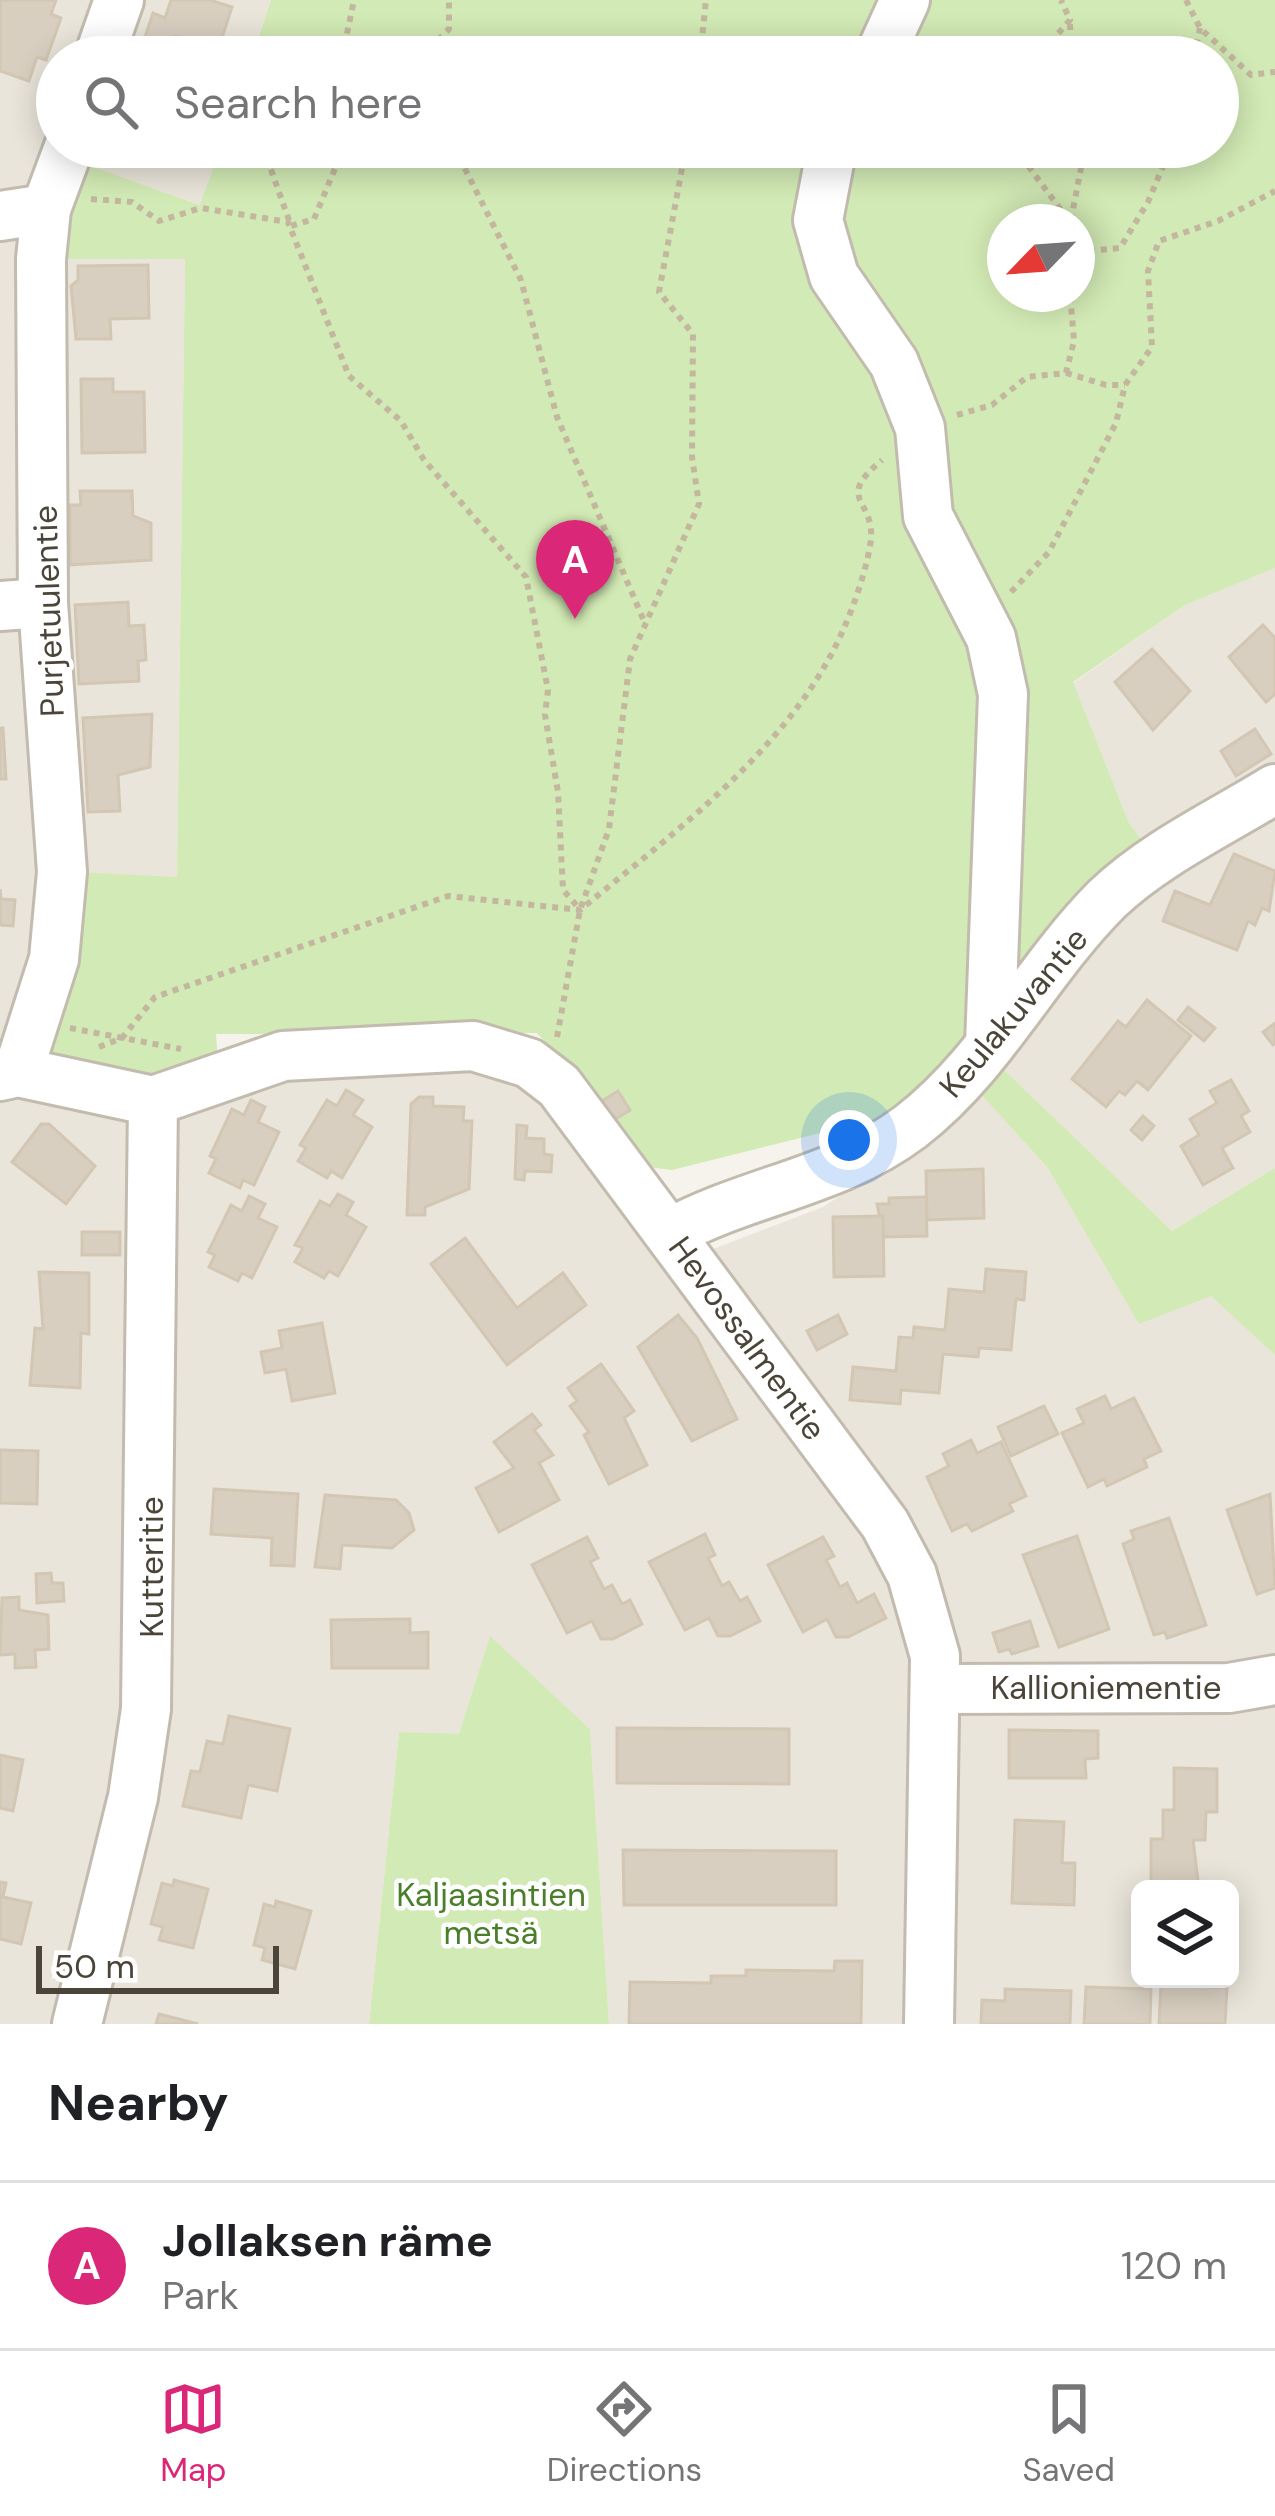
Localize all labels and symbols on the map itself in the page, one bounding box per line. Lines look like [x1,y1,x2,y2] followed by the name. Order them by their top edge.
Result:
[987,204,1095,312] north arrow
[23,504,74,718] street label: Purjetuulentie
[536,520,614,619] pin: A
[930,918,1097,1106] street label: Keulakuvantie
[819,1110,879,1170] your location
[659,1228,836,1449] street label: Hevossalmentie
[130,1496,173,1638] street label: Kutteritie
[991,1666,1222,1709] street label: Kallioniementie
[396,1873,586,1954] park label: Kaljaasintien metsä
[36,1940,279,1993] scale bar

